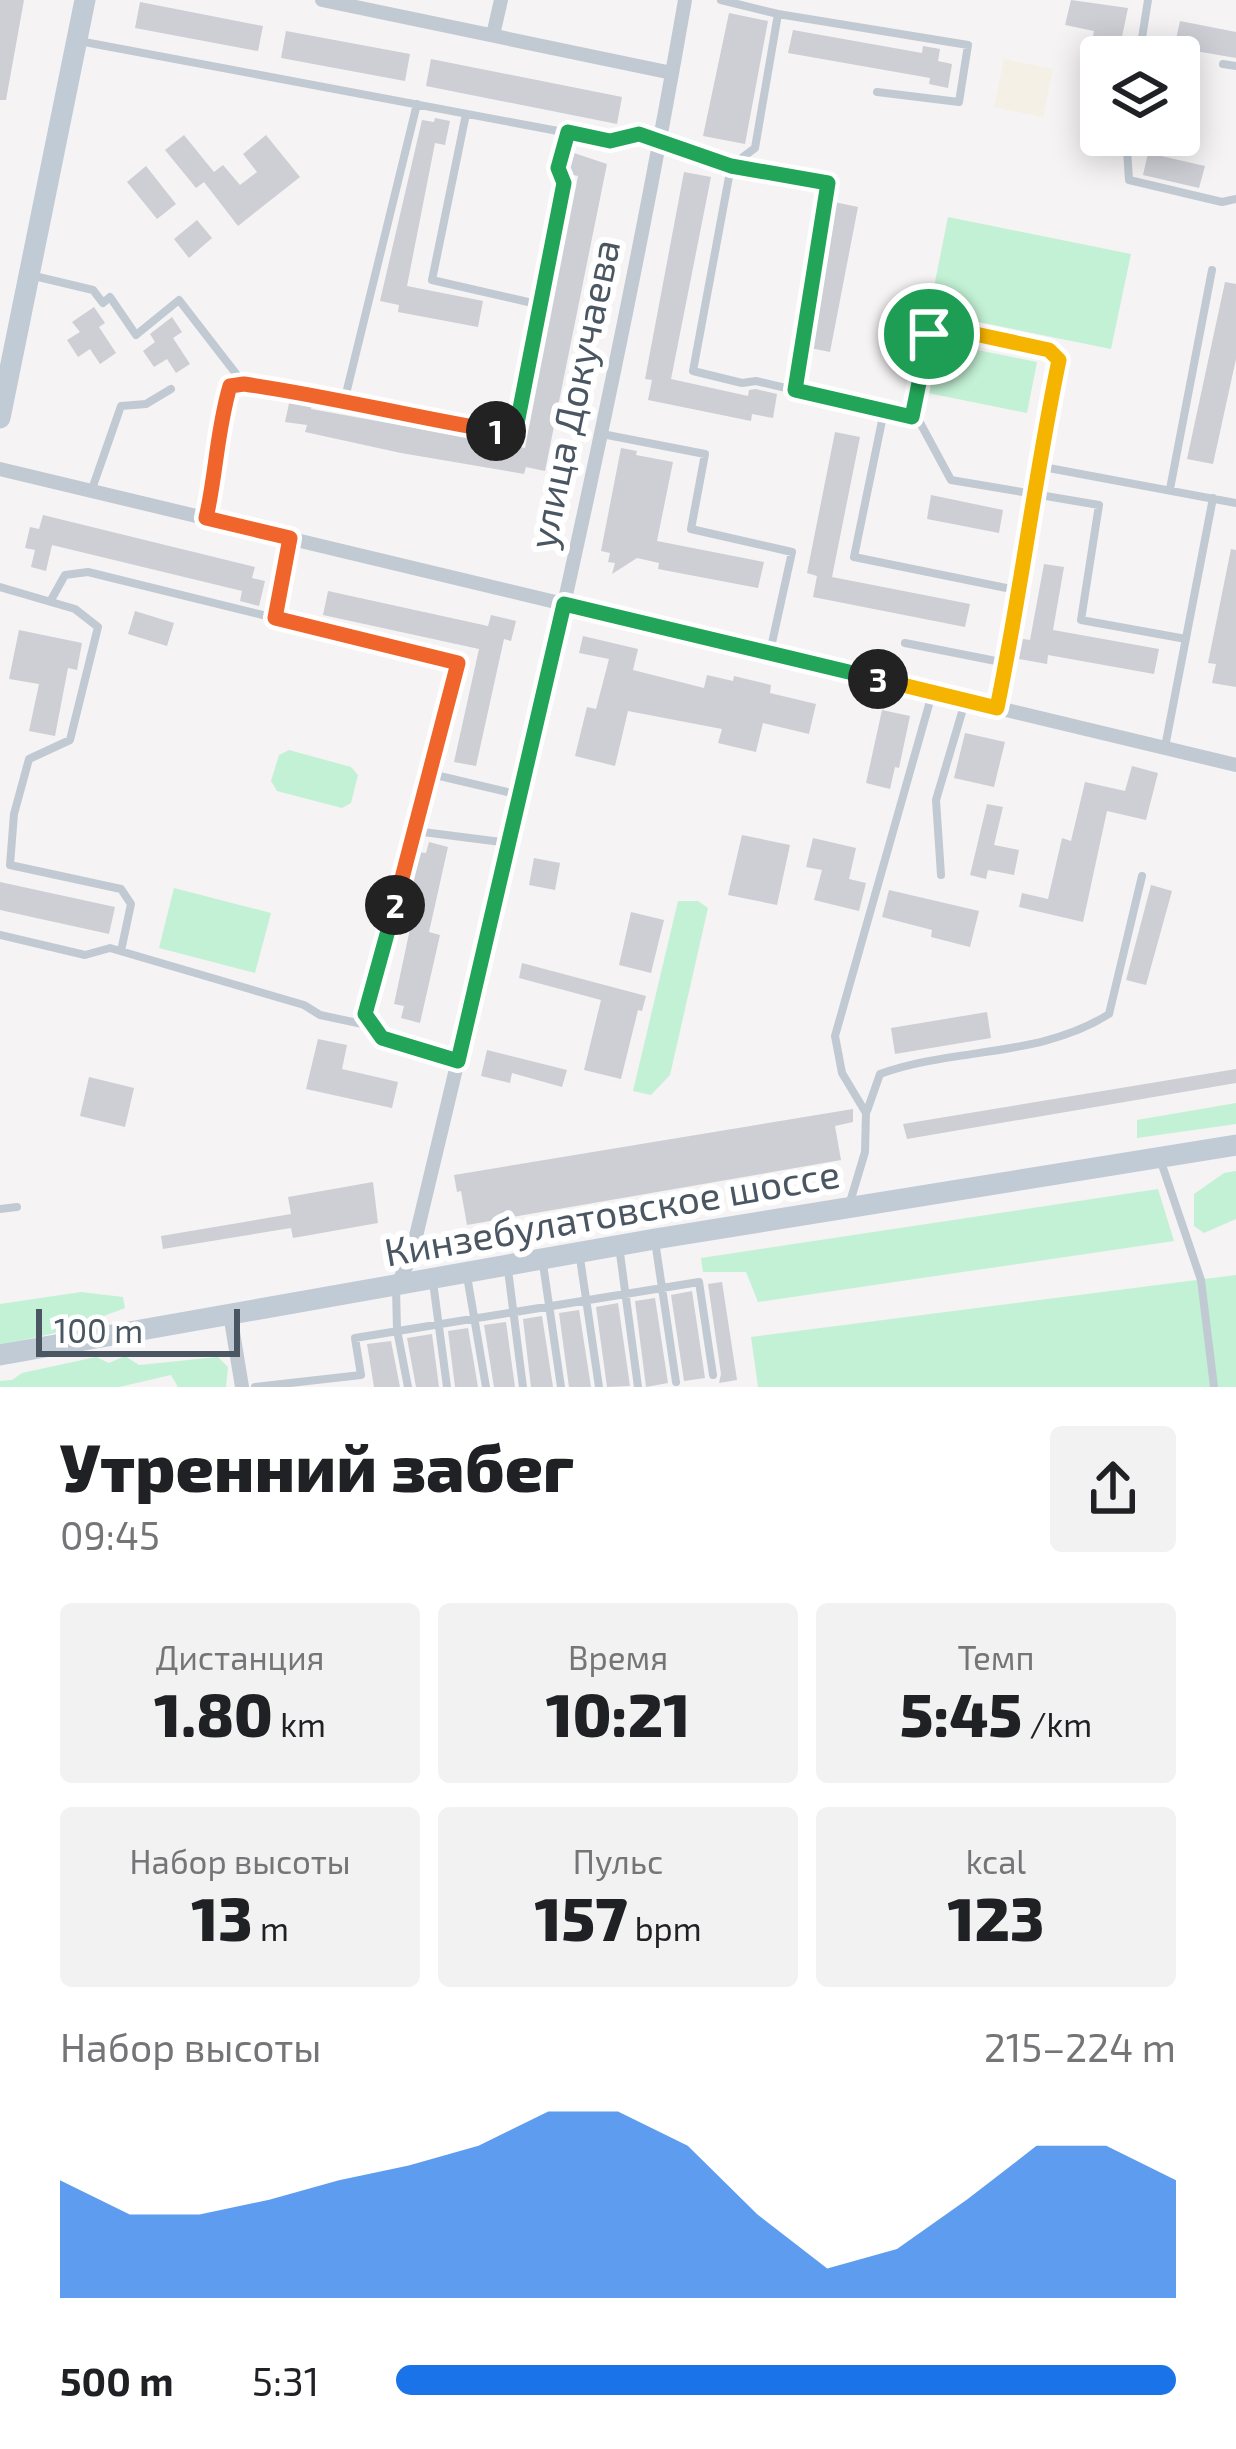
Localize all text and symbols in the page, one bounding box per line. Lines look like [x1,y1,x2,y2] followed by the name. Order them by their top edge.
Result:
[1080,36,1200,156] map controls
[1080,36,1200,156] button: layers
[517,235,629,553] street label: улица Докучаева
[878,283,980,385] pin
[896,301,962,367] icon: arrive
[466,401,526,461] pin: 1
[489,411,503,451] text: 1
[848,649,908,709] pin: 3
[869,659,887,699] text: 3
[365,875,425,935] pin: 2
[385,885,405,925] text: 2
[380,1148,843,1276] street label: Кинзебулатовское шоссе
[36,1303,240,1356] scale bar
[54,1310,143,1350] text: 100 m
[60,1426,574,1505] text: Утренний забег
[1050,1426,1176,1552] button: share
[60,1511,160,1558] text: 09:45
[156,1637,324,1677] text: Дистанция
[568,1637,668,1677] text: Время
[958,1637,1035,1677] text: Темп
[154,1677,273,1749] text: 1.80
[546,1677,690,1749] text: 10:21
[900,1677,1022,1749] text: 5:45
[273,1704,326,1744] text: km
[1022,1704,1092,1744] text: /km
[129,1841,351,1881] text: Набор высоты
[573,1841,663,1881] text: Пульс
[966,1841,1026,1881] text: kcal
[191,1881,253,1953] text: 13
[534,1881,627,1953] text: 157
[948,1881,1044,1953] text: 123
[253,1908,289,1948] text: m
[627,1908,702,1948] text: bpm
[60,2023,321,2070] text: Набор высоты
[984,2023,1176,2070] text: 215–224 m
[60,2357,174,2404] text: 500 m
[252,2357,319,2404] text: 5:31

